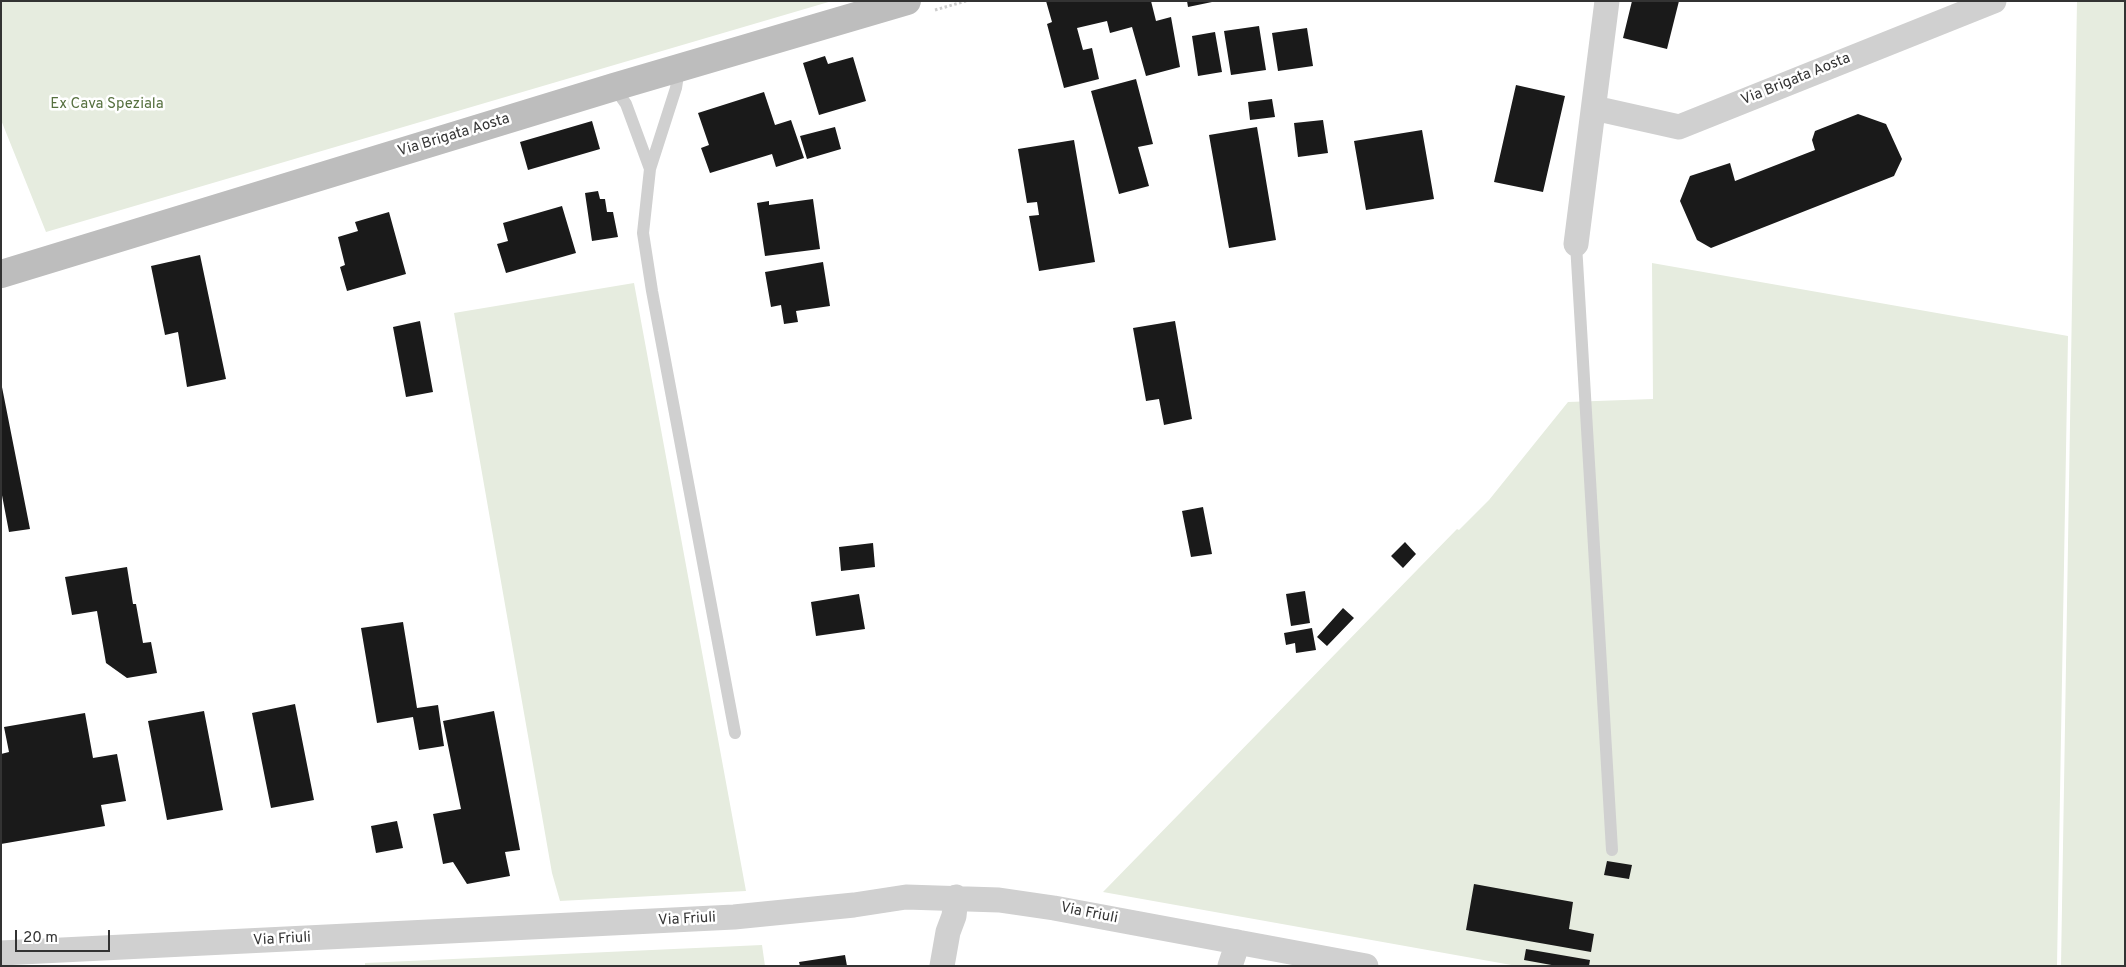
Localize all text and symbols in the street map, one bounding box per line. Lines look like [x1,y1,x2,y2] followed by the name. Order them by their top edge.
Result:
[1739,50,1853,110] street label: Via Brigata Aosta
[50,96,164,114] park label: Ex Cava Speziala
[396,110,512,162] street label: Via Brigata Aosta
[1059,900,1119,928] street label: Via Friuli
[658,909,716,931] street label: Via Friuli
[18,920,112,952] scale bar
[23,929,58,948] text: 20 m
[253,929,311,951] street label: Via Friuli

